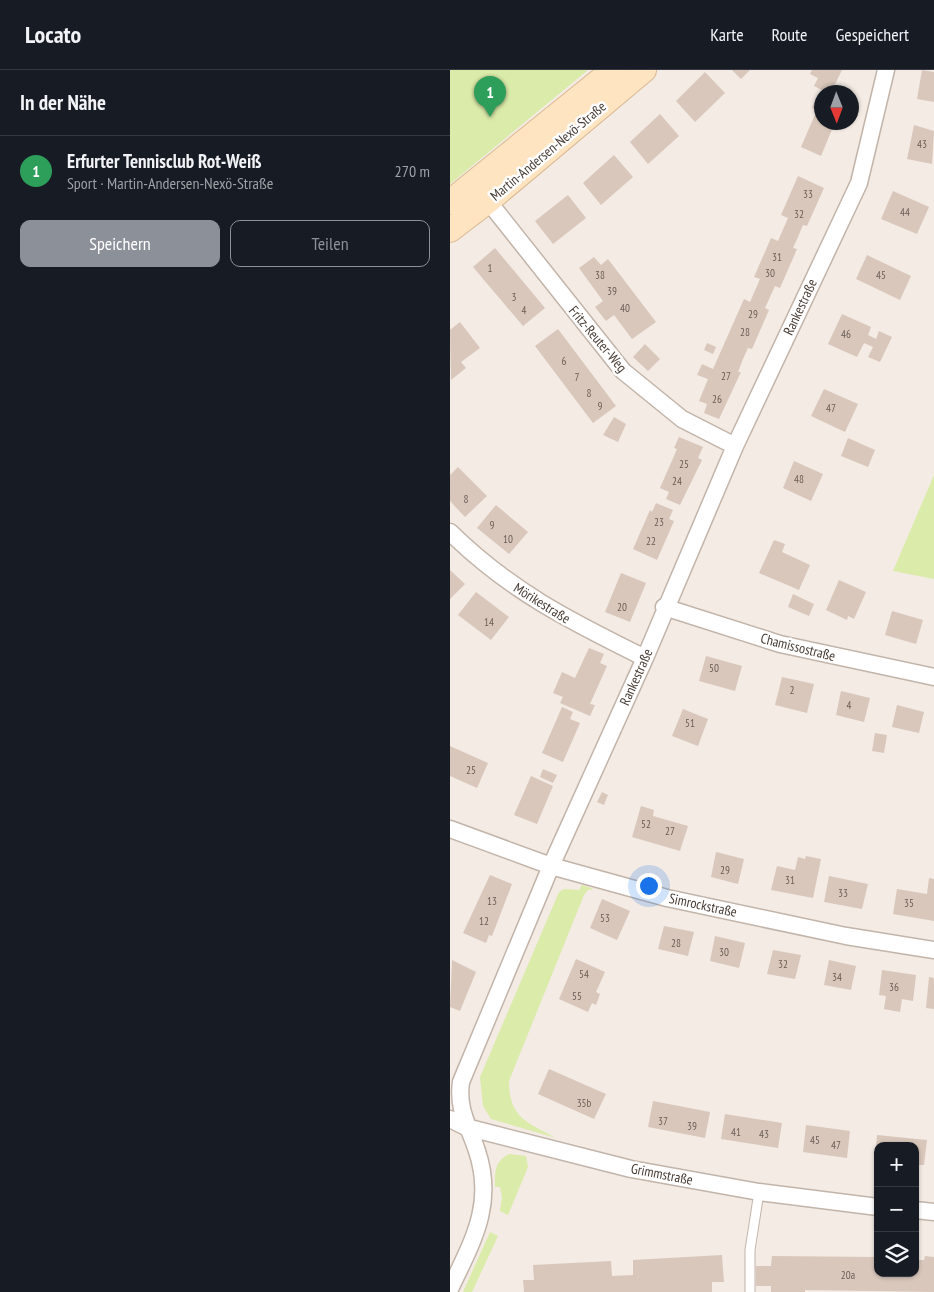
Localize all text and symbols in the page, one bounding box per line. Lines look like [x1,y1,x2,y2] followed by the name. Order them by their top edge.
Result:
[25,19,81,50] text: Locato
[710,23,744,46] text: Karte
[772,23,807,46] text: Route
[835,23,909,46] text: Gespeichert
[474,76,506,117] pin: 1
[814,85,859,130] north arrow
[20,89,106,116] text: In der Nähe
[486,97,610,205] street label: Martin-Andersen-Nexö-Straße
[917,137,927,151] house number: 43
[67,149,261,173] text: Erfurter Tennisclub Rot-Weiß
[32,161,40,181] text: 1
[395,161,430,181] text: 270 m
[67,173,273,193] text: Sport · Martin-Andersen-Nexö-Straße
[803,187,813,201] house number: 33
[900,205,910,219] house number: 44
[794,207,804,221] house number: 32
[20,220,220,267] button: Speichern
[230,220,430,267] button: Teilen
[772,250,782,264] house number: 31
[488,261,493,275] house number: 1
[765,266,775,280] house number: 30
[595,268,605,282] house number: 38
[876,268,886,282] house number: 45
[779,276,821,338] street label: Rankestraße
[607,284,617,298] house number: 39
[512,290,517,304] house number: 3
[620,301,630,315] house number: 40
[565,302,631,376] street label: Fritz-Reuter-Weg
[522,303,527,317] house number: 4
[748,307,758,321] house number: 29
[740,325,750,339] house number: 28
[841,327,851,341] house number: 46
[562,354,567,368] house number: 6
[721,369,731,383] house number: 27
[575,370,580,384] house number: 7
[587,386,592,400] house number: 8
[712,392,722,406] house number: 26
[598,399,603,413] house number: 9
[826,401,836,415] house number: 47
[679,457,689,471] house number: 25
[794,472,804,486] house number: 48
[672,474,682,488] house number: 24
[464,492,469,506] house number: 8
[654,515,664,529] house number: 23
[490,518,495,532] house number: 9
[503,532,513,546] house number: 10
[646,534,656,548] house number: 22
[510,579,574,628] street label: Mörikestraße
[617,600,627,614] house number: 20
[484,615,494,629] house number: 14
[759,629,837,665] street label: Chamissostraße
[616,646,657,708] street label: Rankestraße
[709,661,719,675] house number: 50
[790,683,795,697] house number: 2
[847,698,852,712] house number: 4
[685,716,695,730] house number: 51
[466,763,476,777] house number: 25
[641,817,651,831] house number: 52
[665,824,675,838] house number: 27
[720,863,730,877] house number: 29
[636,873,662,899] your location
[785,873,795,887] house number: 31
[838,886,848,900] house number: 33
[667,889,739,921] street label: Simrockstraße
[487,894,497,908] house number: 13
[904,896,914,910] house number: 35
[600,911,610,925] house number: 53
[479,914,489,928] house number: 12
[671,936,681,950] house number: 28
[719,945,729,959] house number: 30
[778,957,788,971] house number: 32
[579,967,589,981] house number: 54
[832,970,842,984] house number: 34
[889,980,899,994] house number: 36
[572,989,582,1003] house number: 55
[577,1096,592,1110] house number: 35b
[658,1114,668,1128] house number: 37
[687,1119,697,1133] house number: 39
[731,1125,741,1139] house number: 41
[759,1127,769,1141] house number: 43
[810,1133,820,1147] house number: 45
[831,1138,841,1152] house number: 47
[874,1142,919,1277] map controls
[874,1142,919,1187] button: +
[630,1159,695,1189] street label: Grimmstraße
[874,1187,919,1232] button: −
[874,1232,919,1277] button: layers
[841,1268,855,1282] house number: 20a

